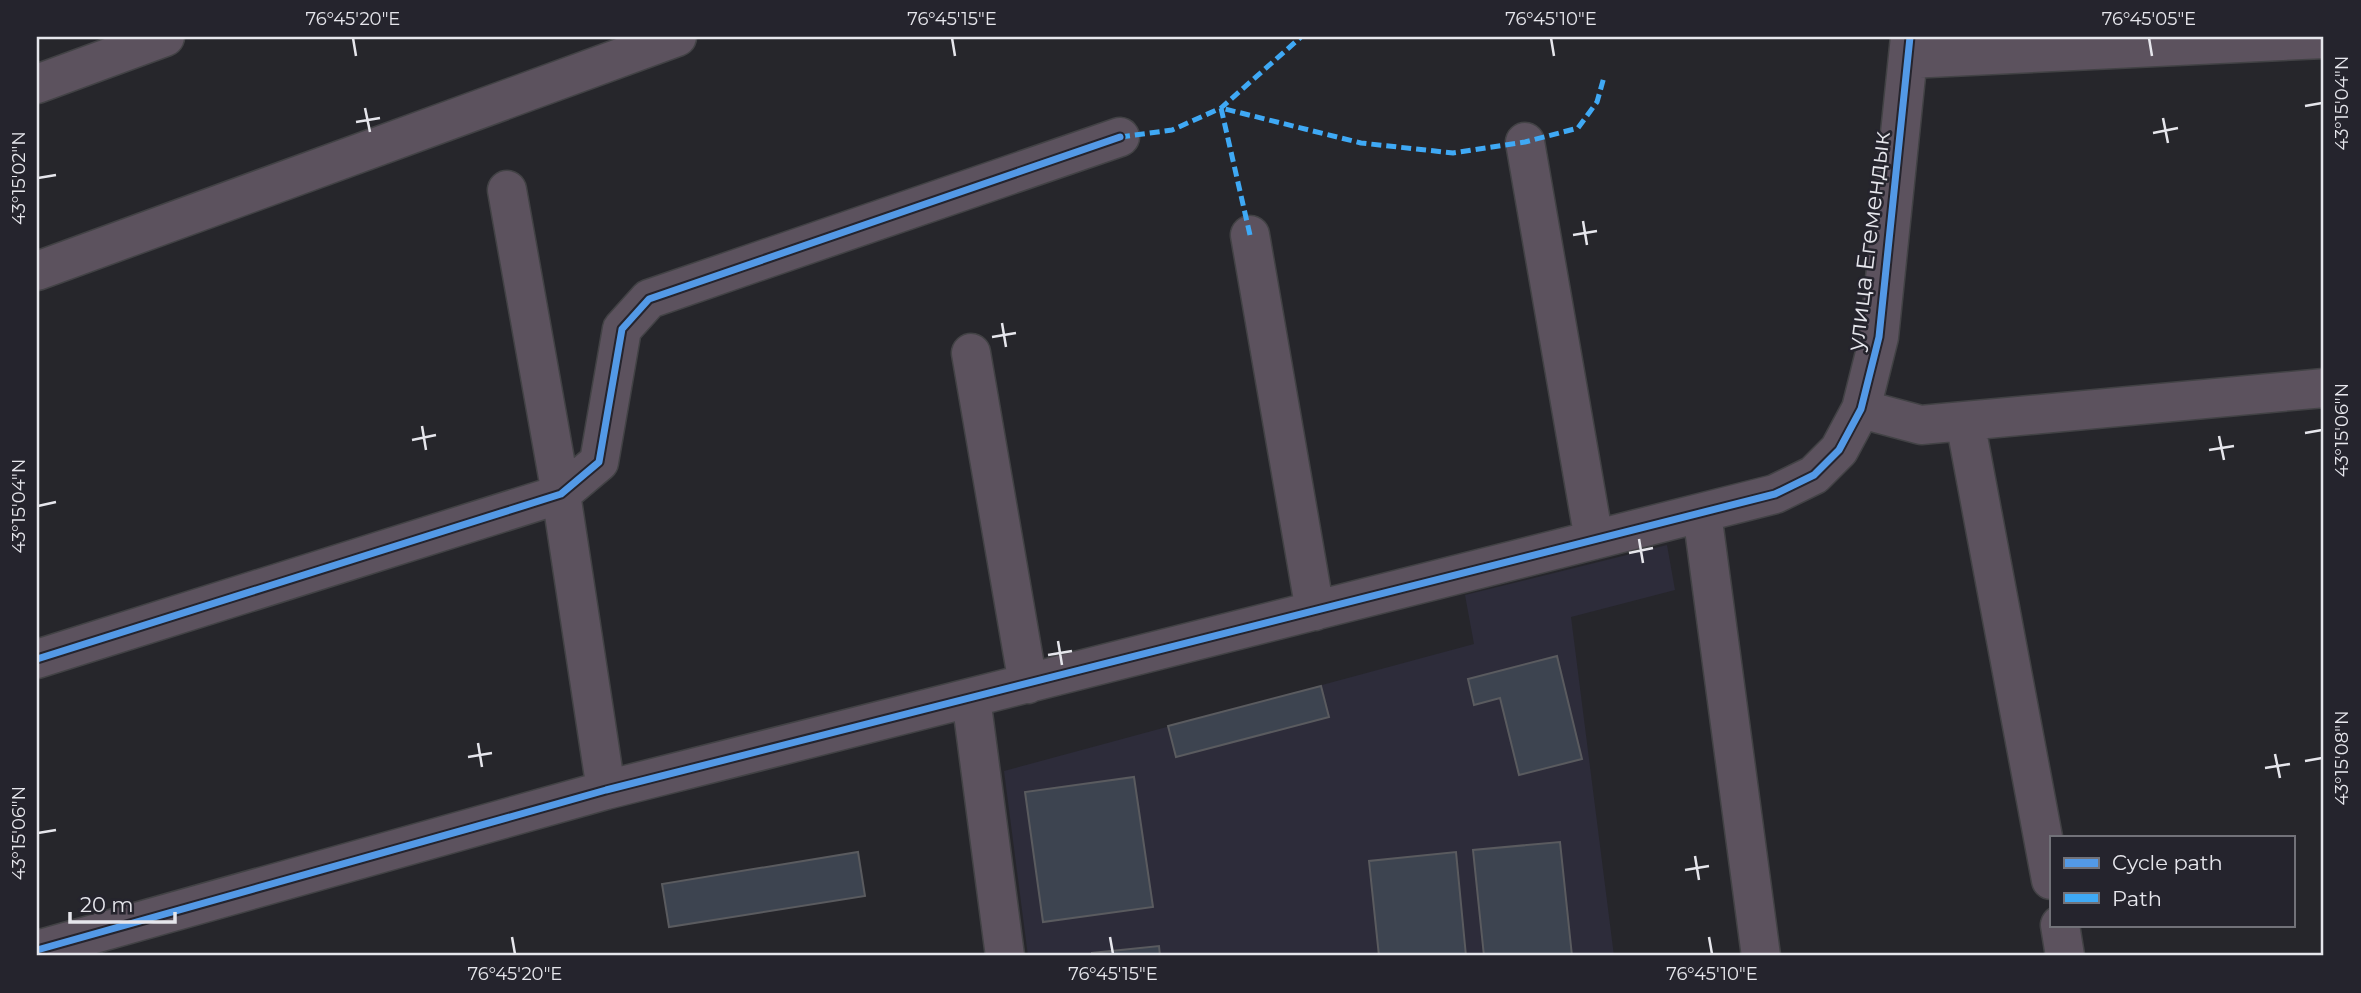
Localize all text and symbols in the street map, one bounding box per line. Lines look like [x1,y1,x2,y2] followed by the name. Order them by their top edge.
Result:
[306,8,400,30] text: 76°45'20"E
[907,8,997,30] text: 76°45'15"E
[1505,8,1597,30] text: 76°45'10"E
[2102,8,2196,30] text: 76°45'05"E
[2331,56,2353,150] text: 43°15'04"N
[1840,129,1896,353] street label: улица Егемендык
[8,131,30,225] text: 43°15'02"N
[2331,383,2353,477] text: 43°15'06"N
[8,459,30,553] text: 43°15'04"N
[2331,710,2353,806] text: 43°15'08"N
[8,786,30,880] text: 43°15'06"N
[2050,836,2294,926] legend
[2112,850,2223,875] text: Cycle path
[70,881,175,925] scale bar
[2112,886,2162,911] text: Path
[80,892,134,917] text: 20 m
[468,963,562,985] text: 76°45'20"E
[1068,963,1158,985] text: 76°45'15"E
[1666,963,1758,985] text: 76°45'10"E

